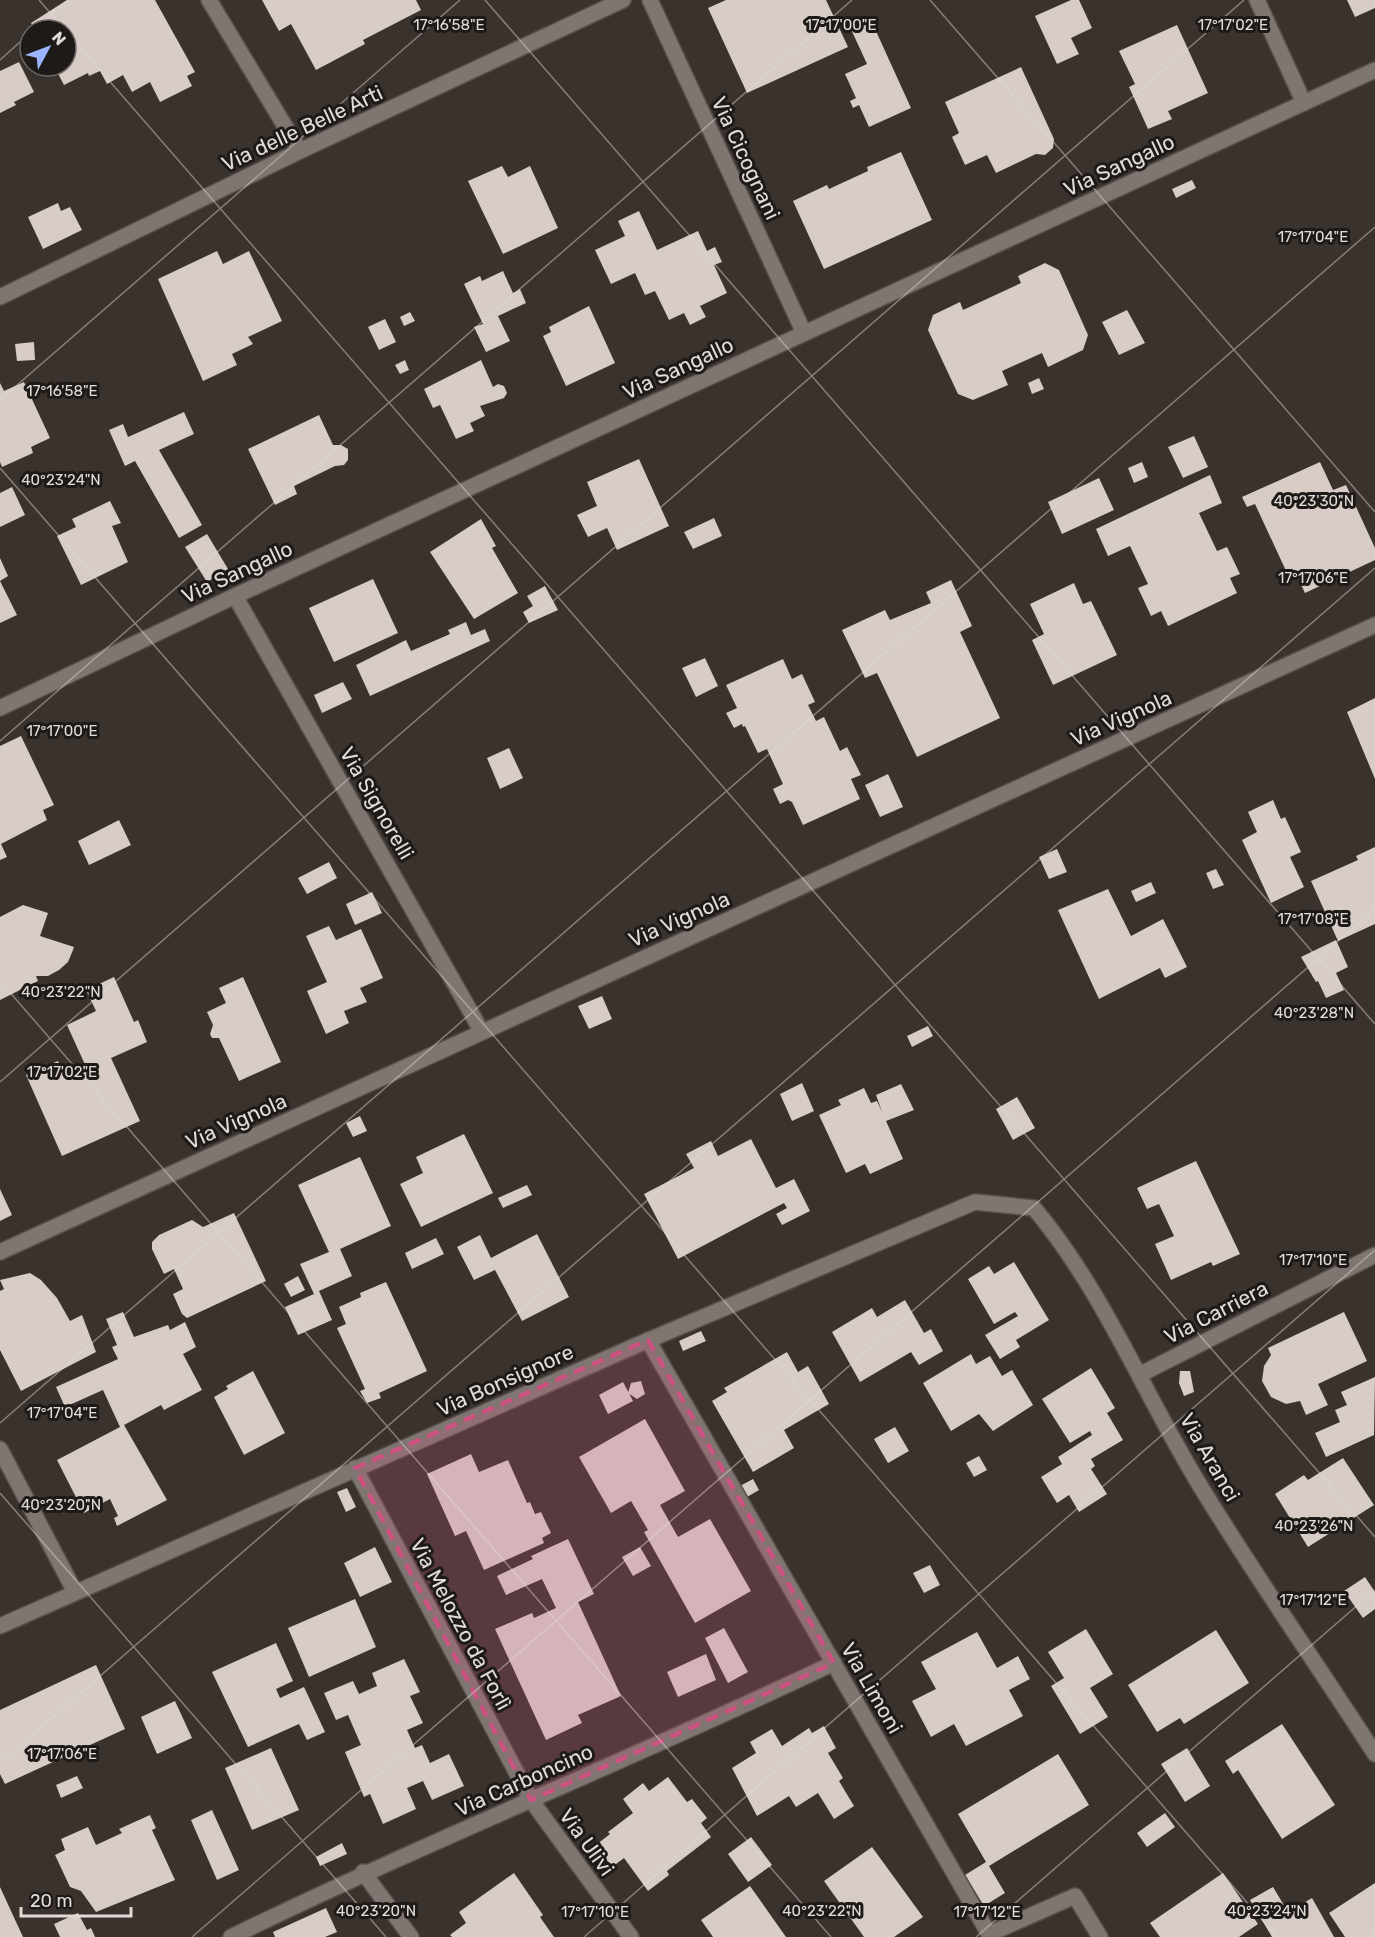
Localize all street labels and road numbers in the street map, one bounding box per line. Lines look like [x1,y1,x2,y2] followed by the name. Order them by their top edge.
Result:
[218,80,386,176] street label: Via delle Belle Arti
[707,92,785,224] street label: Via Cicognani
[1060,128,1178,202] street label: Via Sangallo
[619,331,737,405] street label: Via Sangallo
[178,535,296,609] street label: Via Sangallo
[1067,685,1175,751] street label: Via Vignola
[335,742,419,864] street label: Via Signorelli
[625,886,733,952] street label: Via Vignola
[182,1088,290,1154] street label: Via Vignola
[1160,1275,1272,1349] street label: Via Carriera
[433,1339,577,1421] street label: Via Bonsignore
[1175,1408,1245,1506] street label: Via Aranci
[405,1534,517,1714] street label: Via Melozzo da Forlì
[836,1638,908,1738] street label: Via Limoni
[451,1739,597,1821] street label: Via Carboncino
[554,1803,620,1881] street label: Via Ulivi

